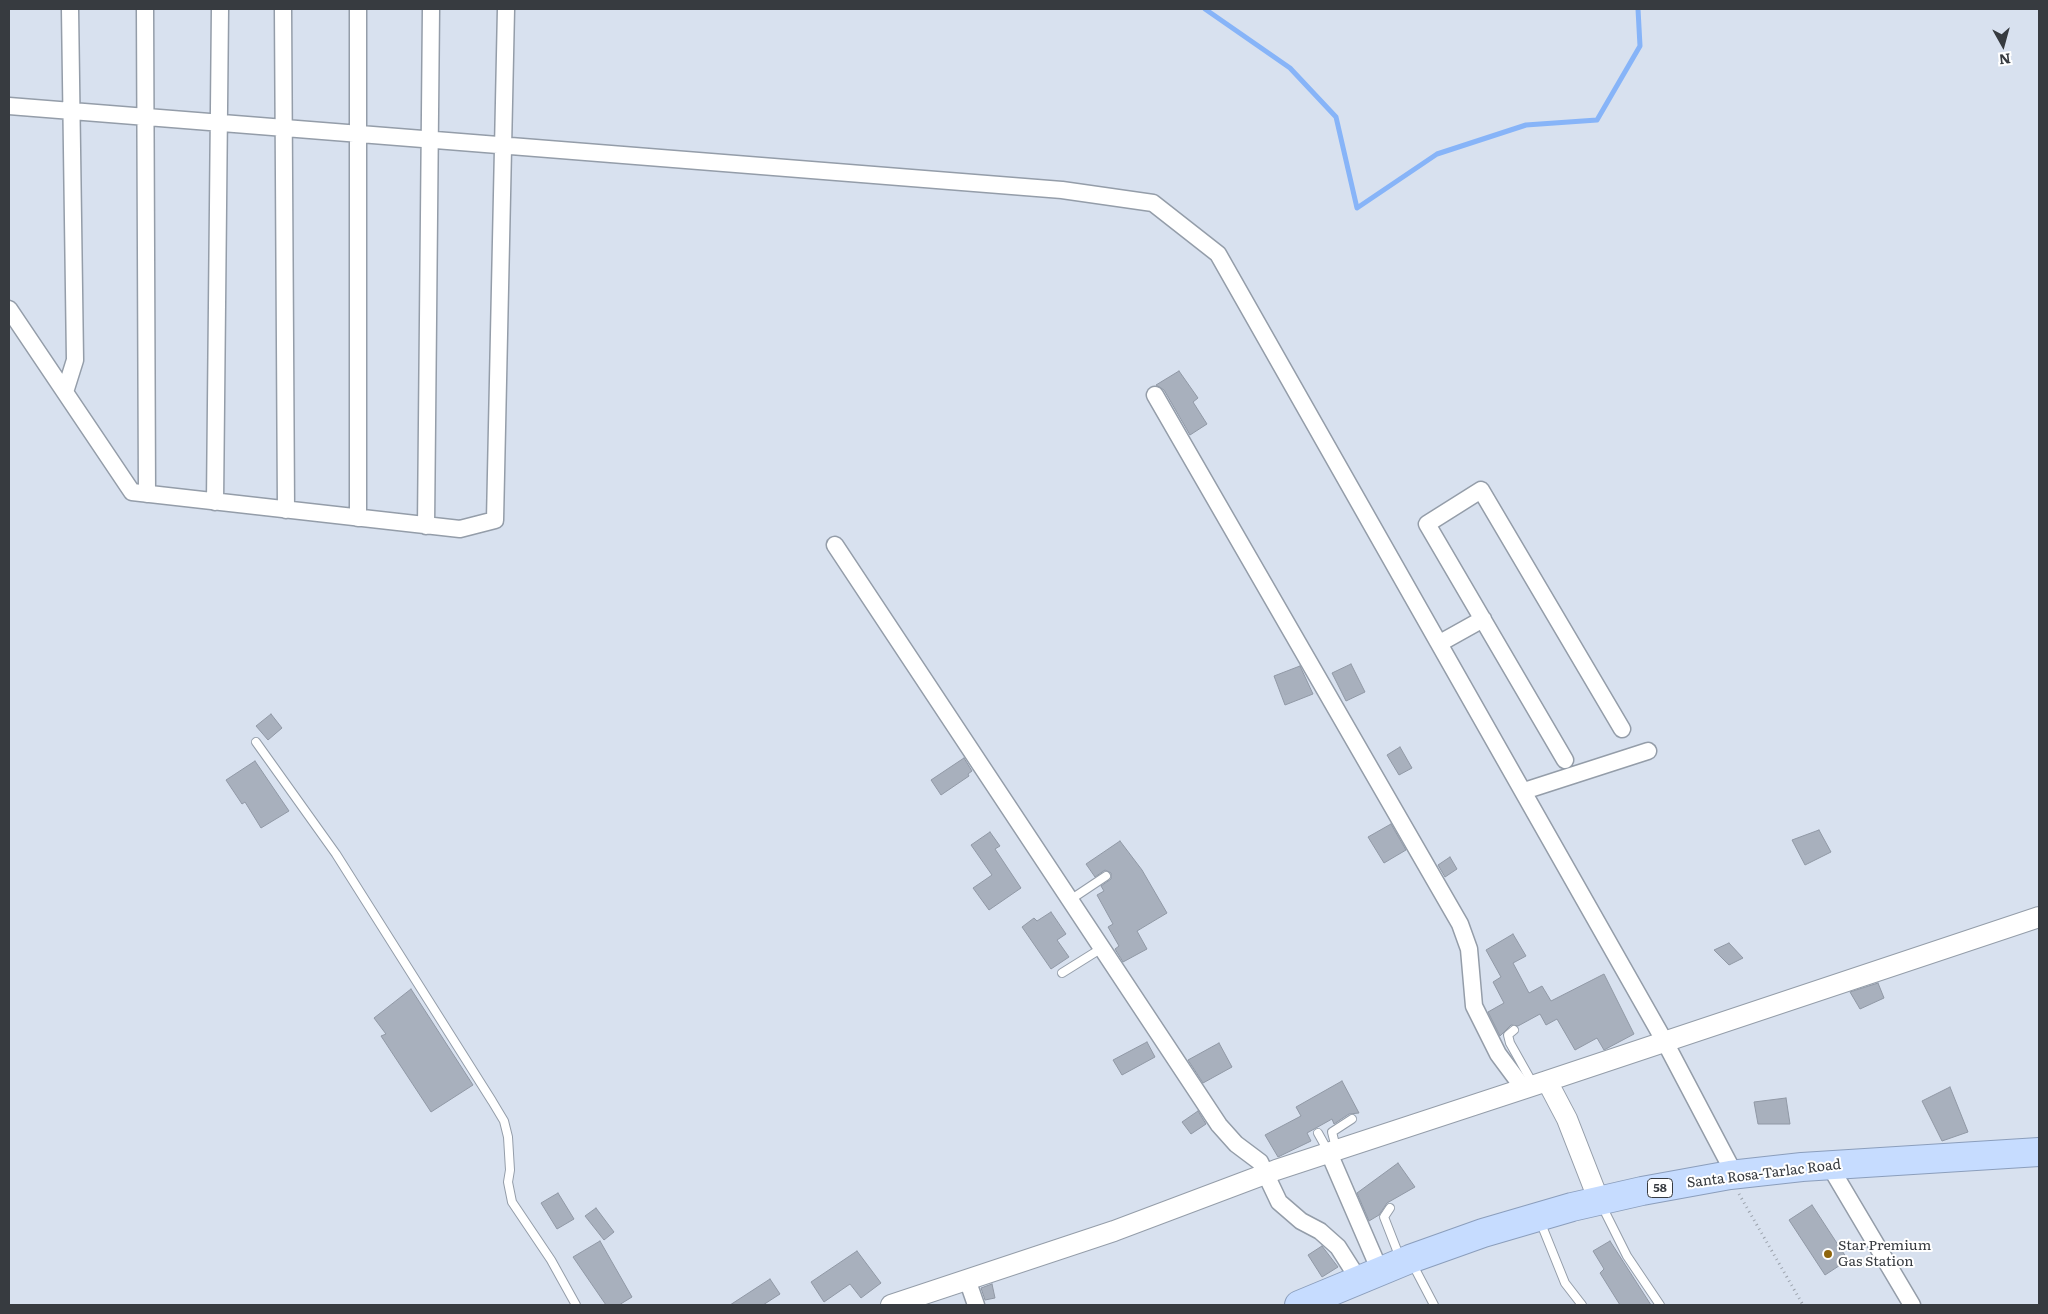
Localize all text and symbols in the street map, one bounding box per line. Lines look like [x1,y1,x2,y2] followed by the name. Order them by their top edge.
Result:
[1978,20,2028,70] north arrow
[1998,49,2012,71] text: N
[1686,1156,1842,1192] street label: Santa Rosa-Tarlac Road
[1648,1178,1672,1198] road number: 58
[1838,1238,1931,1270] place label: Star Premium Gas Station
[1822,1248,1834,1260] marker: Star Premium Gas Station

